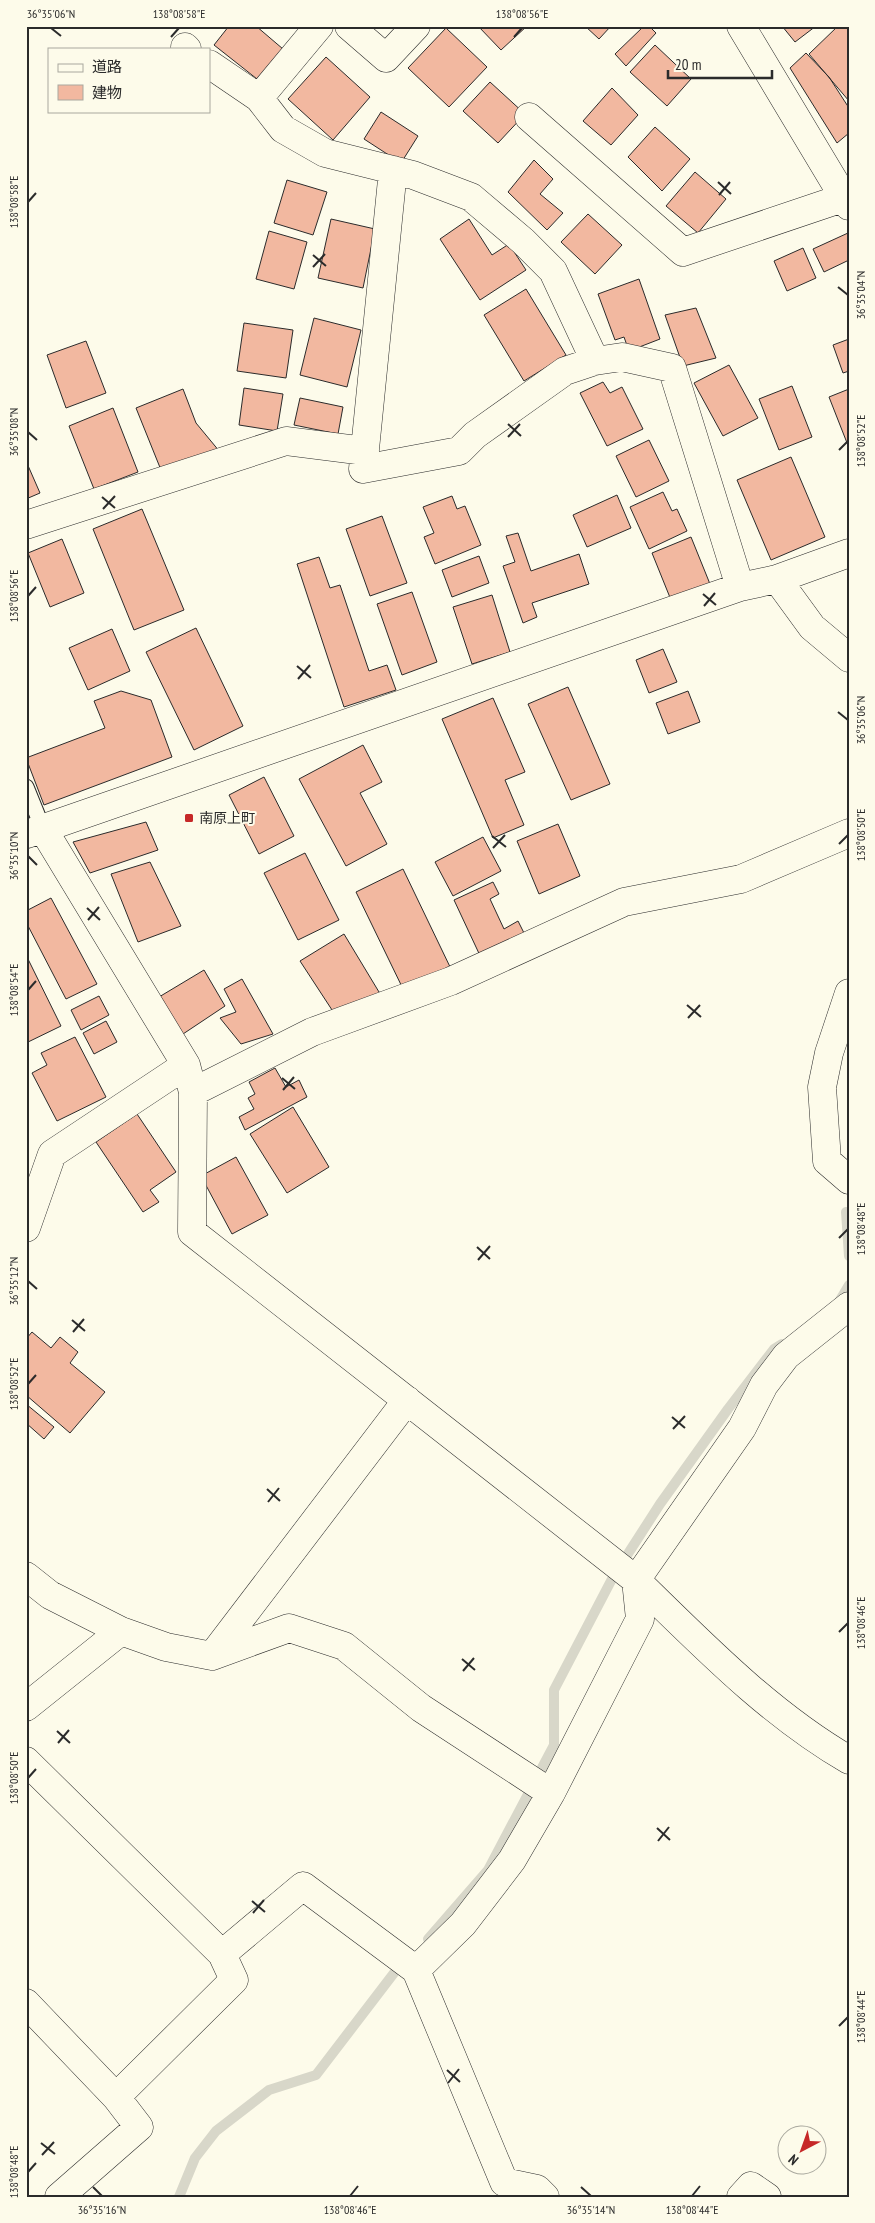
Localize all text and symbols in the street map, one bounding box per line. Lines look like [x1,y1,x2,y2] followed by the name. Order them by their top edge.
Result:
[27,6,75,21] text: 36°35'06"N
[153,6,205,21] text: 138°08'58"E
[496,6,548,21] text: 138°08'56"E
[48,48,210,112] legend
[668,48,771,80] scale bar
[675,55,701,74] text: 20 m
[92,57,122,76] text: 道路
[92,83,122,102] text: 建物
[6,176,21,228] text: 138°08'58"E
[853,271,868,319] text: 36°35'04"N
[6,408,21,456] text: 36°35'08"N
[853,415,868,467] text: 138°08'52"E
[6,570,21,622] text: 138°08'56"E
[853,696,868,744] text: 36°35'06"N
[199,809,255,827] place label: 南原上町
[853,809,868,861] text: 138°08'50"E
[183,812,195,824] marker: 南原上町
[6,832,21,880] text: 36°35'10"N
[6,964,21,1016] text: 138°08'54"E
[853,1203,868,1255] text: 138°08'48"E
[6,1257,21,1305] text: 36°35'12"N
[6,1358,21,1410] text: 138°08'52"E
[853,1597,868,1649] text: 138°08'46"E
[6,1752,21,1804] text: 138°08'50"E
[853,1991,868,2043] text: 138°08'44"E
[778,2126,828,2176] north arrow
[6,2146,21,2198] text: 138°08'48"E
[785,2151,802,2169] text: N
[78,2202,126,2217] text: 36°35'16"N
[324,2202,376,2217] text: 138°08'46"E
[567,2202,615,2217] text: 36°35'14"N
[666,2202,718,2217] text: 138°08'44"E

